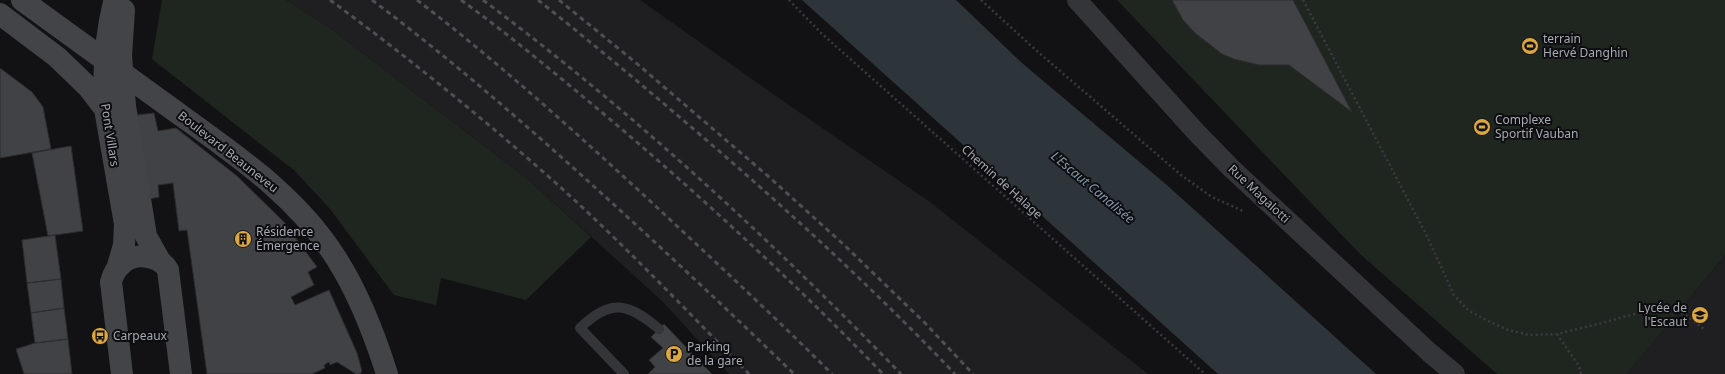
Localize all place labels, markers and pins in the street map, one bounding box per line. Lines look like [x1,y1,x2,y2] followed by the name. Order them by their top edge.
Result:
[1543,30,1628,61] place label: terrain Hervé Danghin
[1520,36,1540,56] sports icon: terrain Hervé Danghin
[1495,111,1579,142] place label: Complexe Sportif Vauban
[1472,117,1492,137] sports icon: Complexe Sportif Vauban
[256,223,320,254] place label: Résidence Émergence
[233,229,253,249] building icon: Résidence Émergence
[1638,299,1688,330] place label: Lycée de l'Escaut
[1690,305,1710,325] school or university icon: Lycée de l'Escaut
[90,326,110,346] bus stop icon: Carpeaux
[113,327,168,344] place label: Carpeaux
[687,338,743,369] place label: Parking de la gare
[664,344,684,364] parking icon: Parking de la gare

